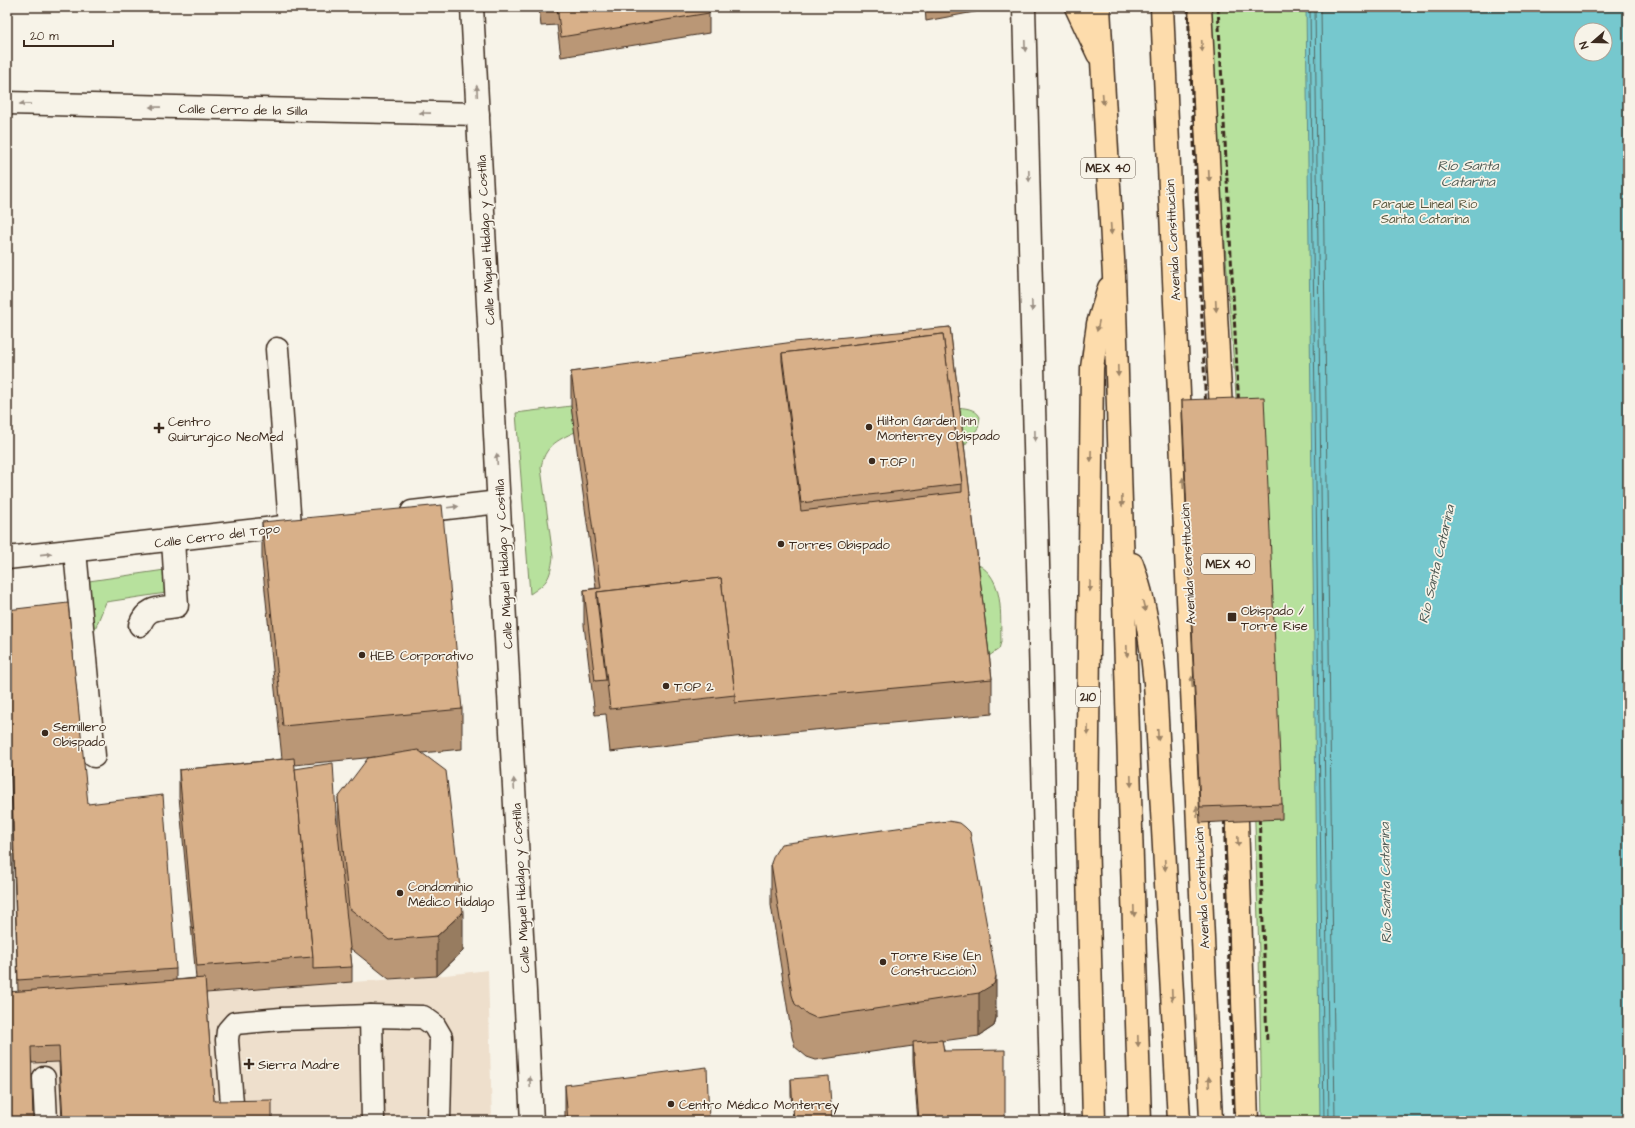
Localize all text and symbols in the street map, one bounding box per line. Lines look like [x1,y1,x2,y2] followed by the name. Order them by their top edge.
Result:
[24,22,113,48] scale bar
[1573,22,1613,62] north arrow
[30,28,59,45] text: 20 m
[1576,39,1592,51] text: N
[1022,40,1028,53] one-way arrow
[1199,40,1205,53] one-way arrow
[474,84,480,97] one-way arrow
[1100,93,1107,105] one-way arrow
[178,100,308,120] street label: Calle Cerro de la Silla
[18,101,31,107] one-way arrow
[148,104,161,110] one-way arrow
[418,110,431,116] one-way arrow
[473,154,500,325] street label: Calle Miguel Hidalgo y Costilla
[1437,156,1500,192] water label: Río Santa Catarina
[1081,158,1135,178] road number: MEX 40
[1025,170,1032,182] one-way arrow
[1205,170,1212,182] one-way arrow
[1161,178,1185,301] street label: Avenida Constitución
[1373,195,1478,228] park label: Parque Lineal Río Santa Catarina
[1108,223,1115,235] one-way arrow
[1029,300,1035,313] one-way arrow
[1212,300,1219,312] one-way arrow
[1095,320,1101,332] one-way arrow
[1114,365,1121,377] one-way arrow
[877,412,1001,446] place label: Hilton Garden Inn Monterrey Obispado
[168,413,283,447] place label: Centro Quirurgico NeoMed
[153,422,165,434] marker: Centro Quirurgico NeoMed
[864,422,874,432] marker: Hilton Garden Inn Monterrey Obispado
[1032,430,1039,442] one-way arrow
[1088,450,1094,463] one-way arrow
[494,452,500,465] one-way arrow
[880,453,914,471] place label: T.OP 1
[867,456,877,466] marker: T.OP 1
[1180,476,1186,489] one-way arrow
[491,478,518,649] street label: Calle Miguel Hidalgo y Costilla
[1119,495,1126,507] one-way arrow
[1176,502,1200,625] street label: Avenida Constitución
[1414,502,1461,625] water label: Río Santa Catarina
[447,504,459,510] one-way arrow
[153,519,282,553] street label: Calle Cerro del Topo
[789,536,891,554] place label: Torres Obispado
[776,539,786,549] marker: Torres Obispado
[40,551,52,558] one-way arrow
[1201,554,1255,574] road number: MEX 40
[1087,580,1093,593] one-way arrow
[1141,600,1147,612] one-way arrow
[1241,602,1308,635] place label: Obispado / Torre Rise
[1226,611,1238,623] marker: Obispado / Torre Rise
[1124,645,1130,658] one-way arrow
[370,647,474,665] place label: HEB Corporativo
[357,650,367,660] marker: HEB Corporativo
[1188,676,1195,688] one-way arrow
[674,678,714,696] place label: T.OP 2
[661,681,671,691] marker: T.OP 2
[1076,687,1100,707] road number: 210
[53,718,107,751] place label: Semillero Obispado
[1085,724,1091,737] one-way arrow
[40,728,50,738] marker: Semillero Obispado
[1155,729,1162,741] one-way arrow
[1127,775,1134,787] one-way arrow
[511,778,518,790] one-way arrow
[508,802,535,973] street label: Calle Miguel Hidalgo y Costilla
[1194,806,1201,818] one-way arrow
[1375,822,1397,944] water label: Río Santa Catarina
[1190,826,1214,949] street label: Avenida Constitución
[1235,835,1241,848] one-way arrow
[1162,859,1169,871] one-way arrow
[408,878,495,912] place label: Condominio Médico Hidalgo
[395,888,405,898] marker: Condominio Médico Hidalgo
[1131,905,1138,917] one-way arrow
[891,947,982,980] place label: Torre Rise (En Construcción)
[878,957,888,967] marker: Torre Rise (En Construcción)
[1169,989,1176,1001] one-way arrow
[1135,1035,1141,1048] one-way arrow
[258,1056,340,1074] place label: Sierra Madre
[243,1058,255,1070] marker: Sierra Madre
[527,1076,534,1088] one-way arrow
[1206,1076,1213,1088] one-way arrow
[679,1096,839,1115] place label: Centro Médico Monterrey
[666,1099,676,1109] marker: Centro Médico Monterrey

